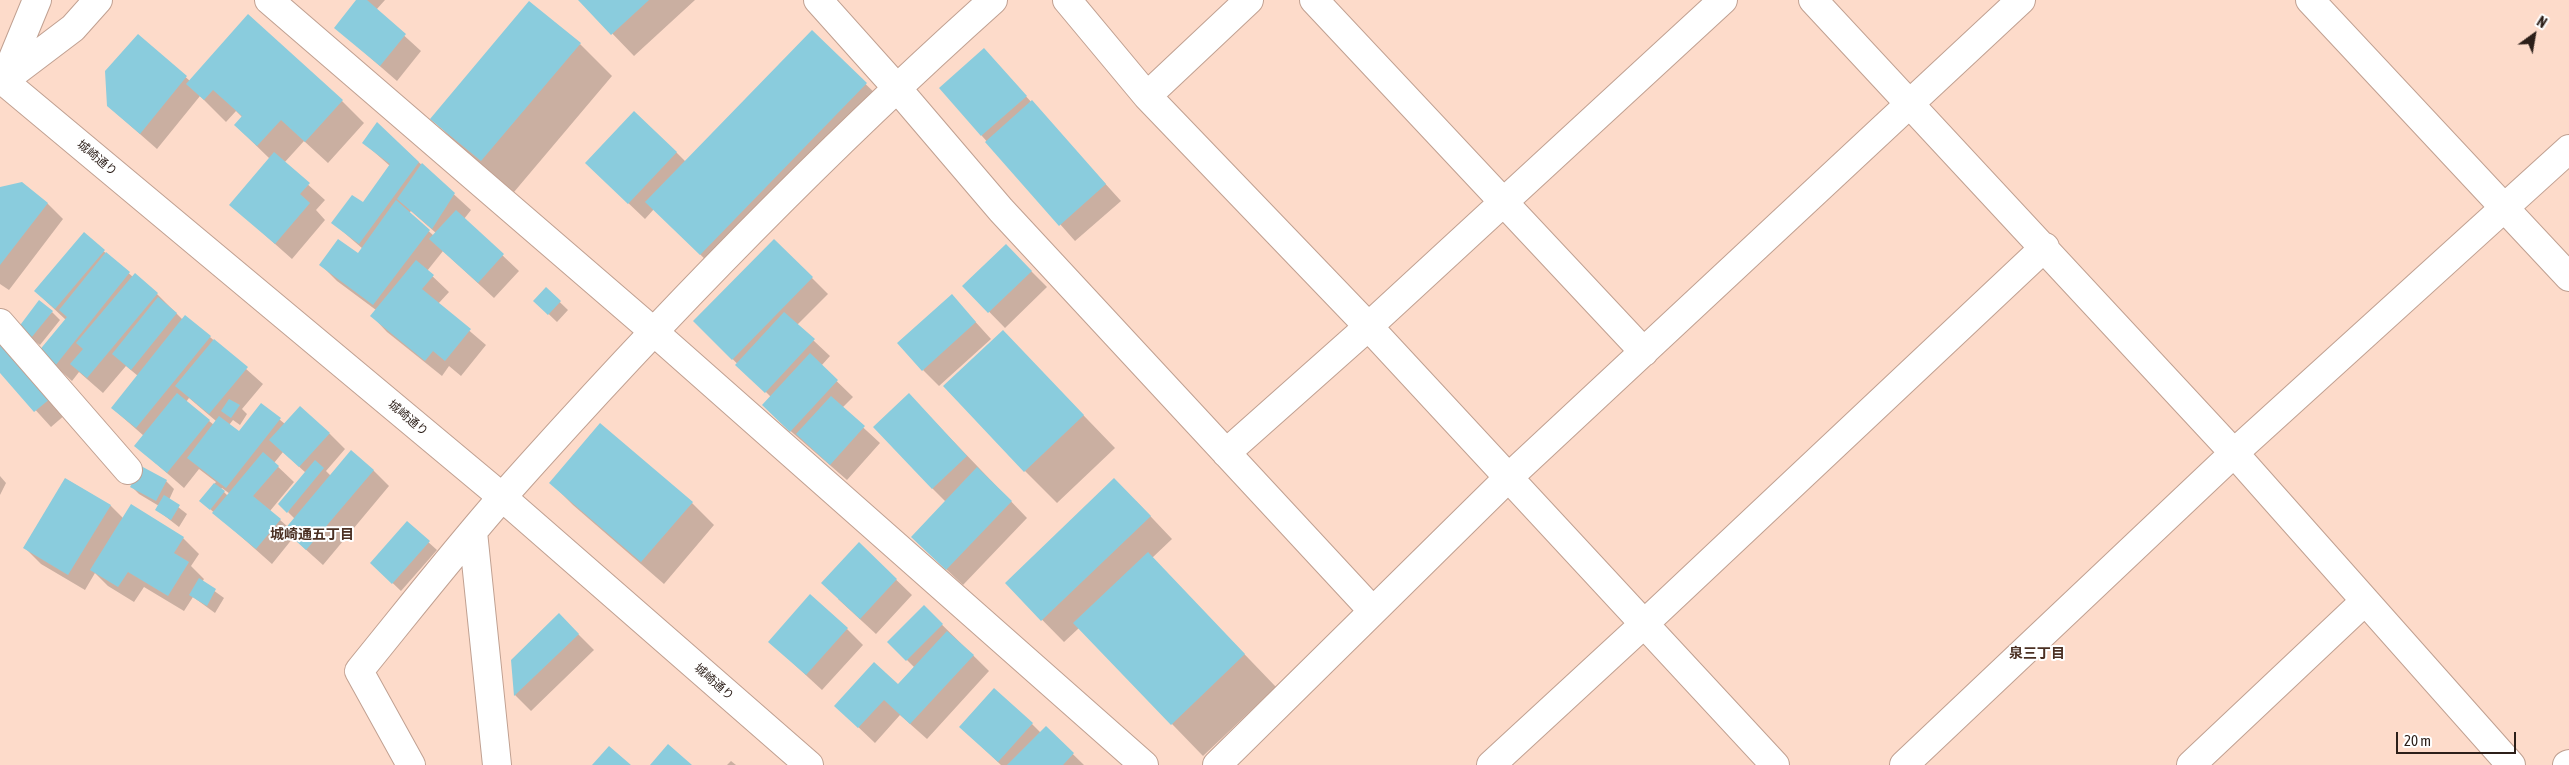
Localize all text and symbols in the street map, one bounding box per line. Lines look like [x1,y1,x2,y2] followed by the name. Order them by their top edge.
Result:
[2509,10,2559,60] north arrow
[2534,13,2550,31] text: N
[74,137,120,179] street label: 城崎通り
[385,397,431,439] street label: 城崎通り
[270,527,354,543] district label: 城崎通五丁目
[2009,646,2065,662] district label: 泉三丁目
[691,661,737,703] street label: 城崎通り
[2399,722,2519,754] scale bar
[2404,732,2431,749] text: 20 m

